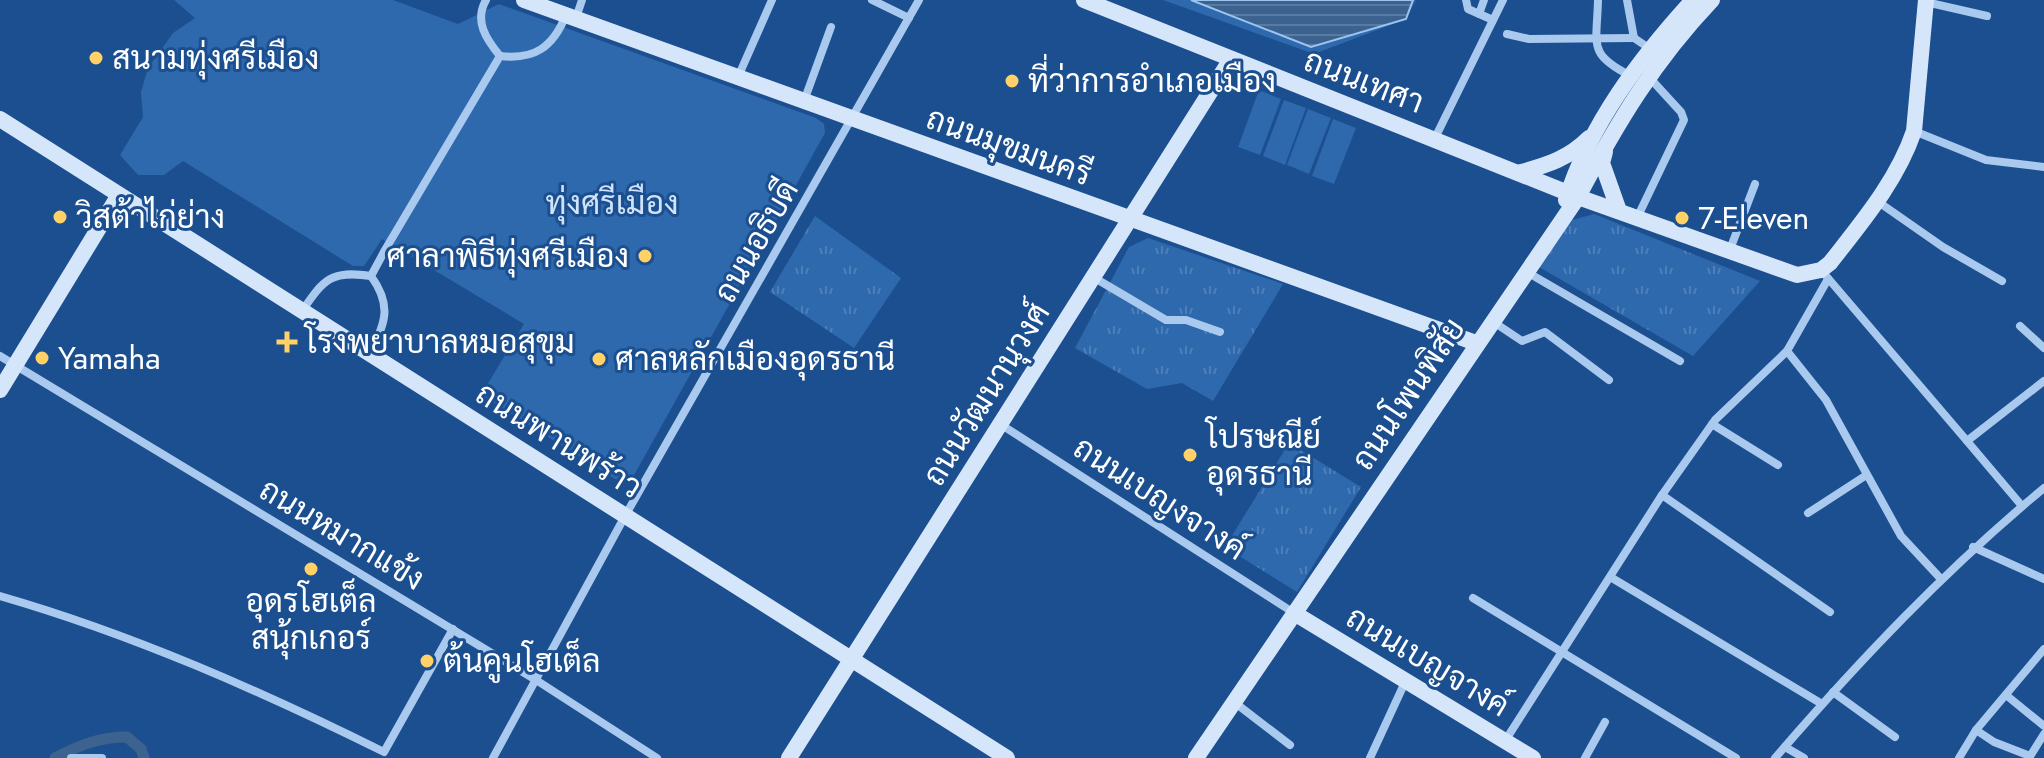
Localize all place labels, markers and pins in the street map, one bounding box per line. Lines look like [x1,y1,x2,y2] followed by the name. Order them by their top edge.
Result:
[112,35,319,81] place label: สนามทุ่งศรีเมือง
[87,49,105,67] marker: สนามทุ่งศรีเมือง
[1028,53,1276,104] place label: ที่ว่าการอำเภอเมือง
[1003,72,1021,90] marker: ที่ว่าการอำเภอเมือง
[75,194,225,240] place label: วิสต้าไก่ย่าง
[1698,195,1809,241] place label: 7-Eleven
[51,208,69,226] marker: วิสต้าไก่ย่าง
[1673,209,1691,227] marker: 7-Eleven
[387,233,629,279] place label: ศาลาพิธีทุ่งศรีเมือง
[636,247,654,265] marker: ศาลาพิธีทุ่งศรีเมือง
[303,319,575,365] place label: โรงพยาบาลหมอสุขุม
[276,331,298,353] marker: โรงพยาบาลหมอสุขุม
[58,335,161,381] place label: Yamaha
[615,336,895,382] place label: ศาลหลักเมืองอุดรธานี
[33,349,51,367] marker: Yamaha
[590,350,608,368] marker: ศาลหลักเมืองอุดรธานี
[1204,414,1321,497] place label: โปรษณีย์ อุดรธานี
[1181,446,1199,464] marker: โปรษณีย์ อุดรธานี
[302,560,320,578] marker: อุดรโฮเต็ล สนุ้กเกอร์
[245,578,377,661] place label: อุดรโฮเต็ล สนุ้กเกอร์
[443,638,601,684] place label: ต้นคูนโฮเต็ล
[418,652,436,670] marker: ต้นคูนโฮเต็ล

